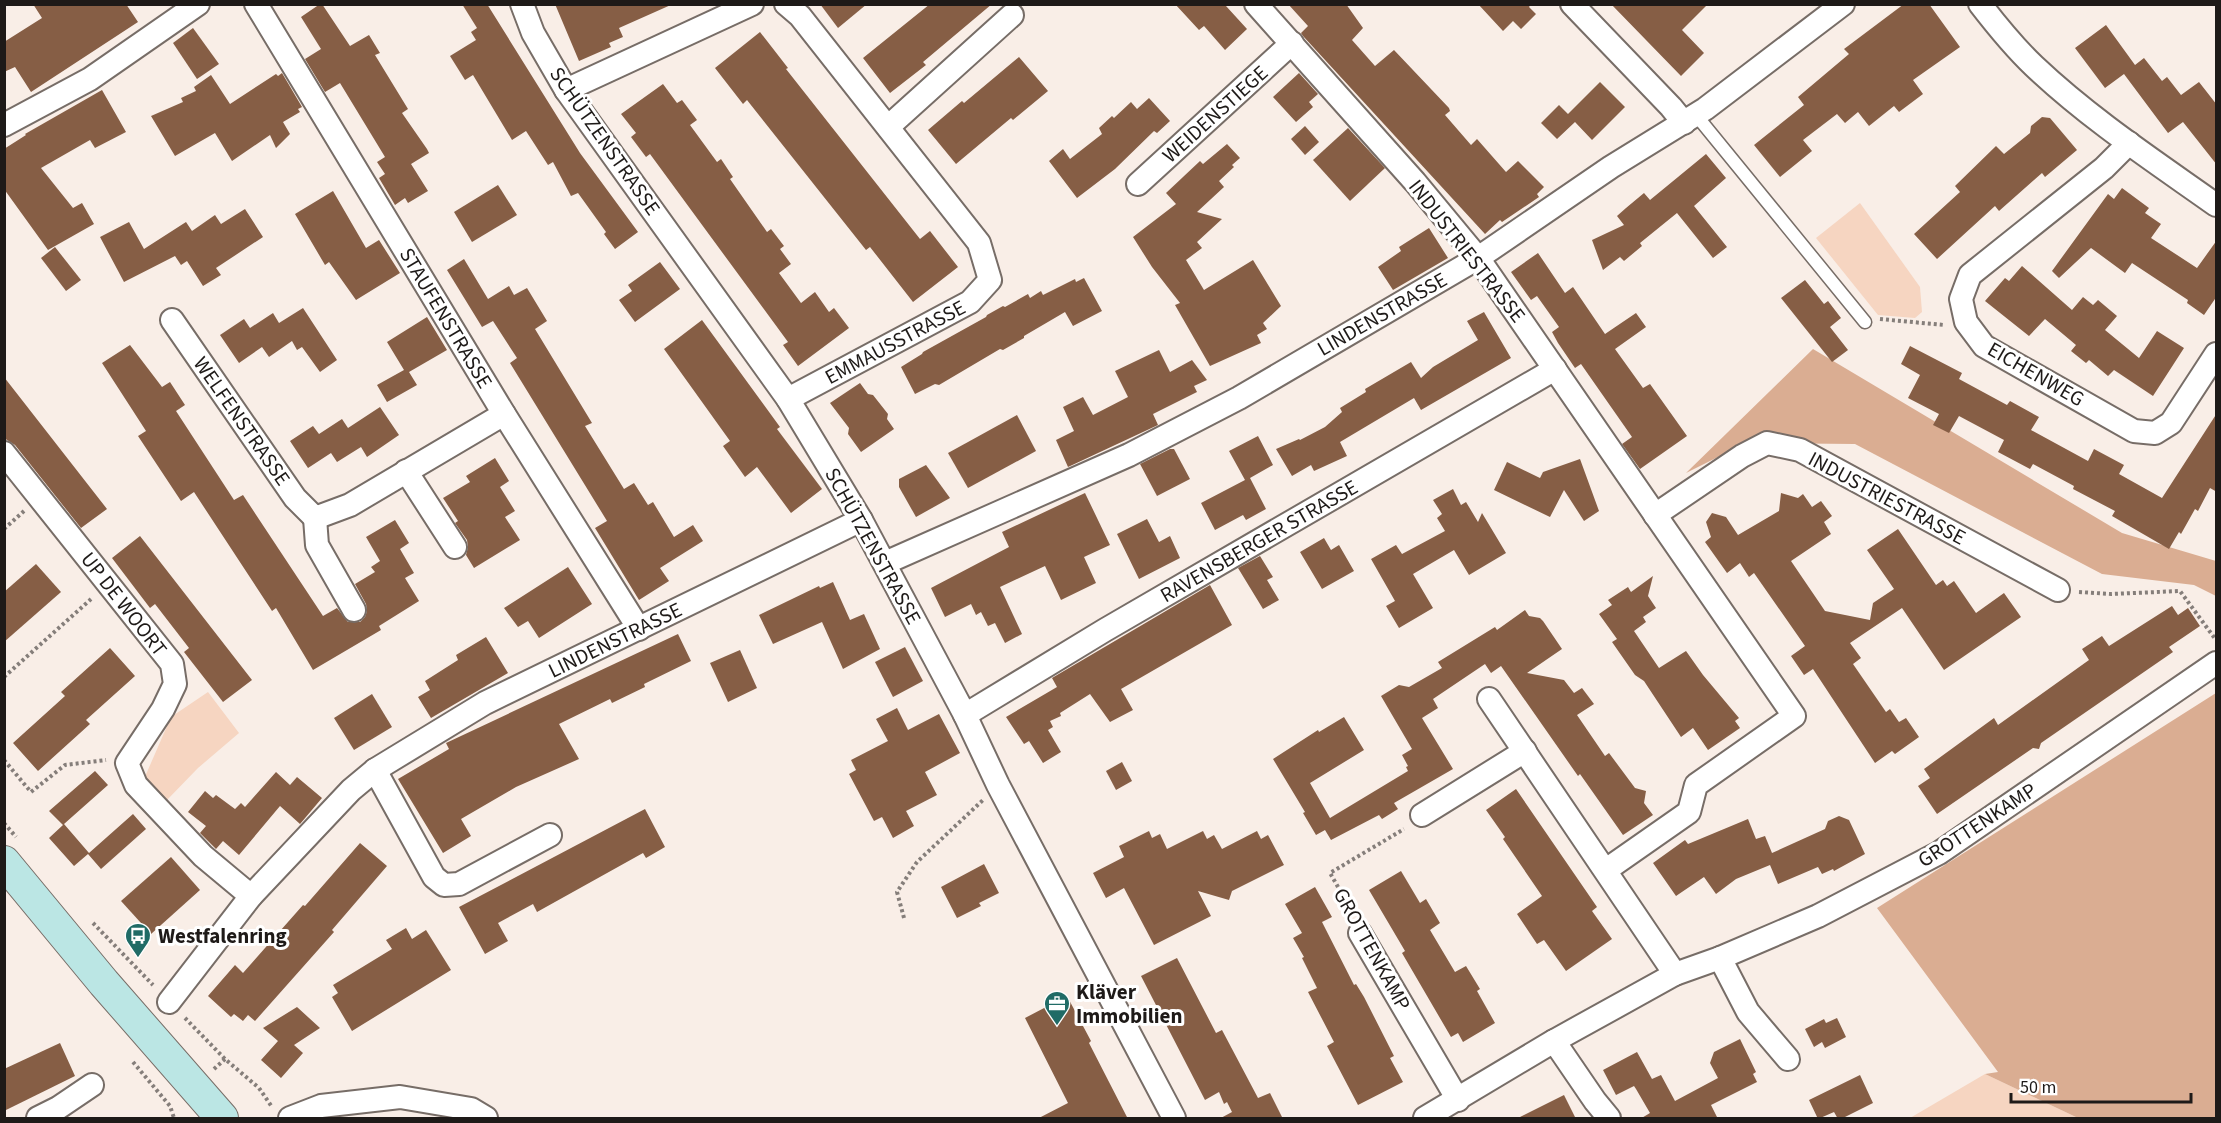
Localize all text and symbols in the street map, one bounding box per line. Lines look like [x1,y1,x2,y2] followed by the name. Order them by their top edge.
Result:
[1155,58,1275,170] street label: WEIDENSTIEGE
[543,61,667,221] street label: SCHÜTZENSTRASSE
[1401,173,1533,329] street label: INDUSTRIESTRASSE
[392,242,500,394] street label: STAUFENSTRASSE
[1312,265,1452,363] street label: LINDENSTRASSE
[819,292,971,392] street label: EMMAUSSTRASSE
[1982,334,2090,414] street label: EICHENWEG
[186,350,298,492] street label: WELFENSTRASSE
[1803,444,1971,552] street label: INDUSTRIESTRASSE
[817,462,929,630] street label: SCHÜTZENSTRASSE
[1155,472,1363,610] street label: RAVENSBERGER STRASSE
[74,546,174,662] street label: UP DE WOORT
[543,595,687,685] street label: LINDENSTRASSE
[1912,775,2042,875] street label: GROTTENKAMP
[1326,882,1418,1016] street label: GROTTENKAMP
[123,921,153,959] bus stop icon: Westfalenring
[158,921,287,951] place label: Westfalenring
[1076,977,1183,1031] place label: Kläver Immobilien
[1042,989,1072,1027] office icon: Kläver Immobilien
[2011,1066,2191,1104] scale bar
[2020,1075,2056,1100] text: 50 m

